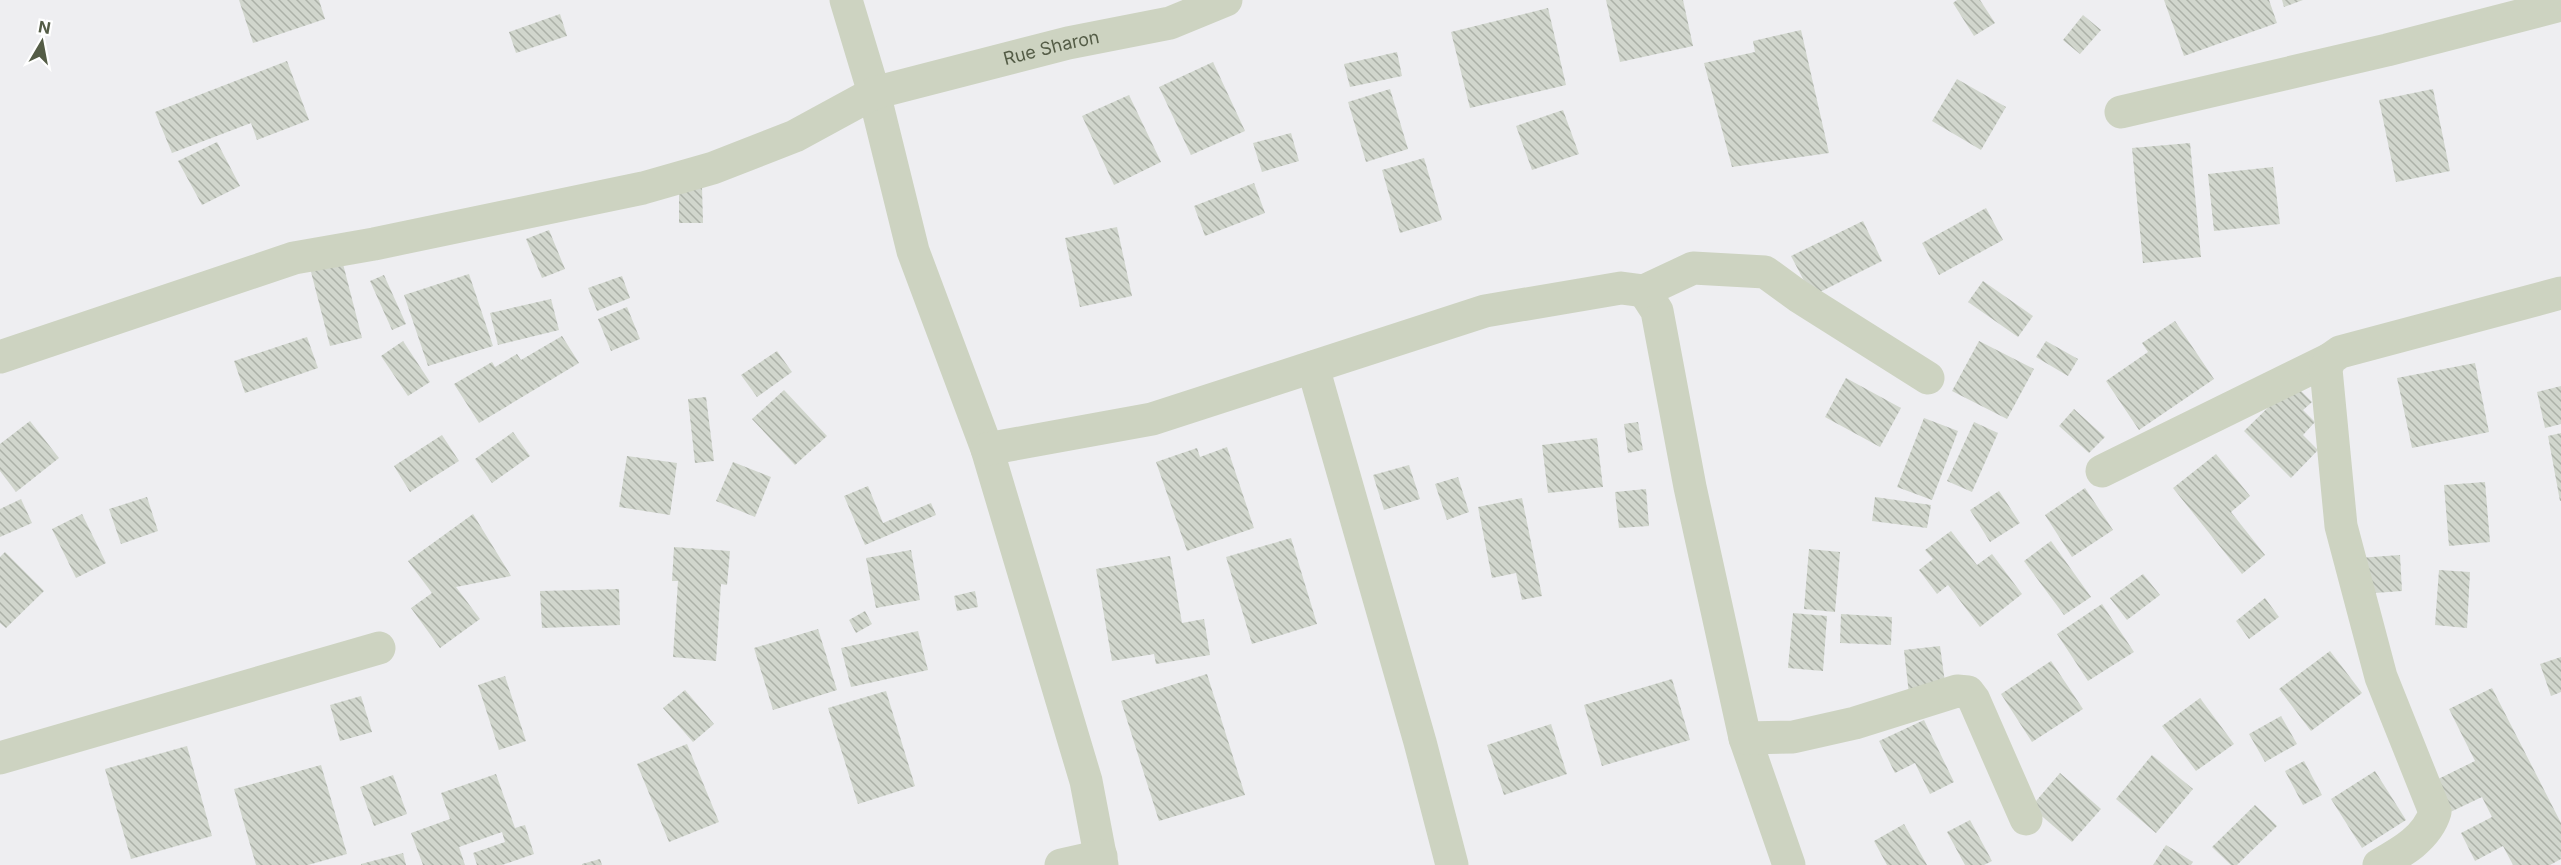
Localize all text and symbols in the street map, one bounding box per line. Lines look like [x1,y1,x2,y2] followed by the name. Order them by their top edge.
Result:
[12,12,72,72] north arrow
[37,16,52,38] text: N
[1001,26,1101,69] street label: Rue Sharon

